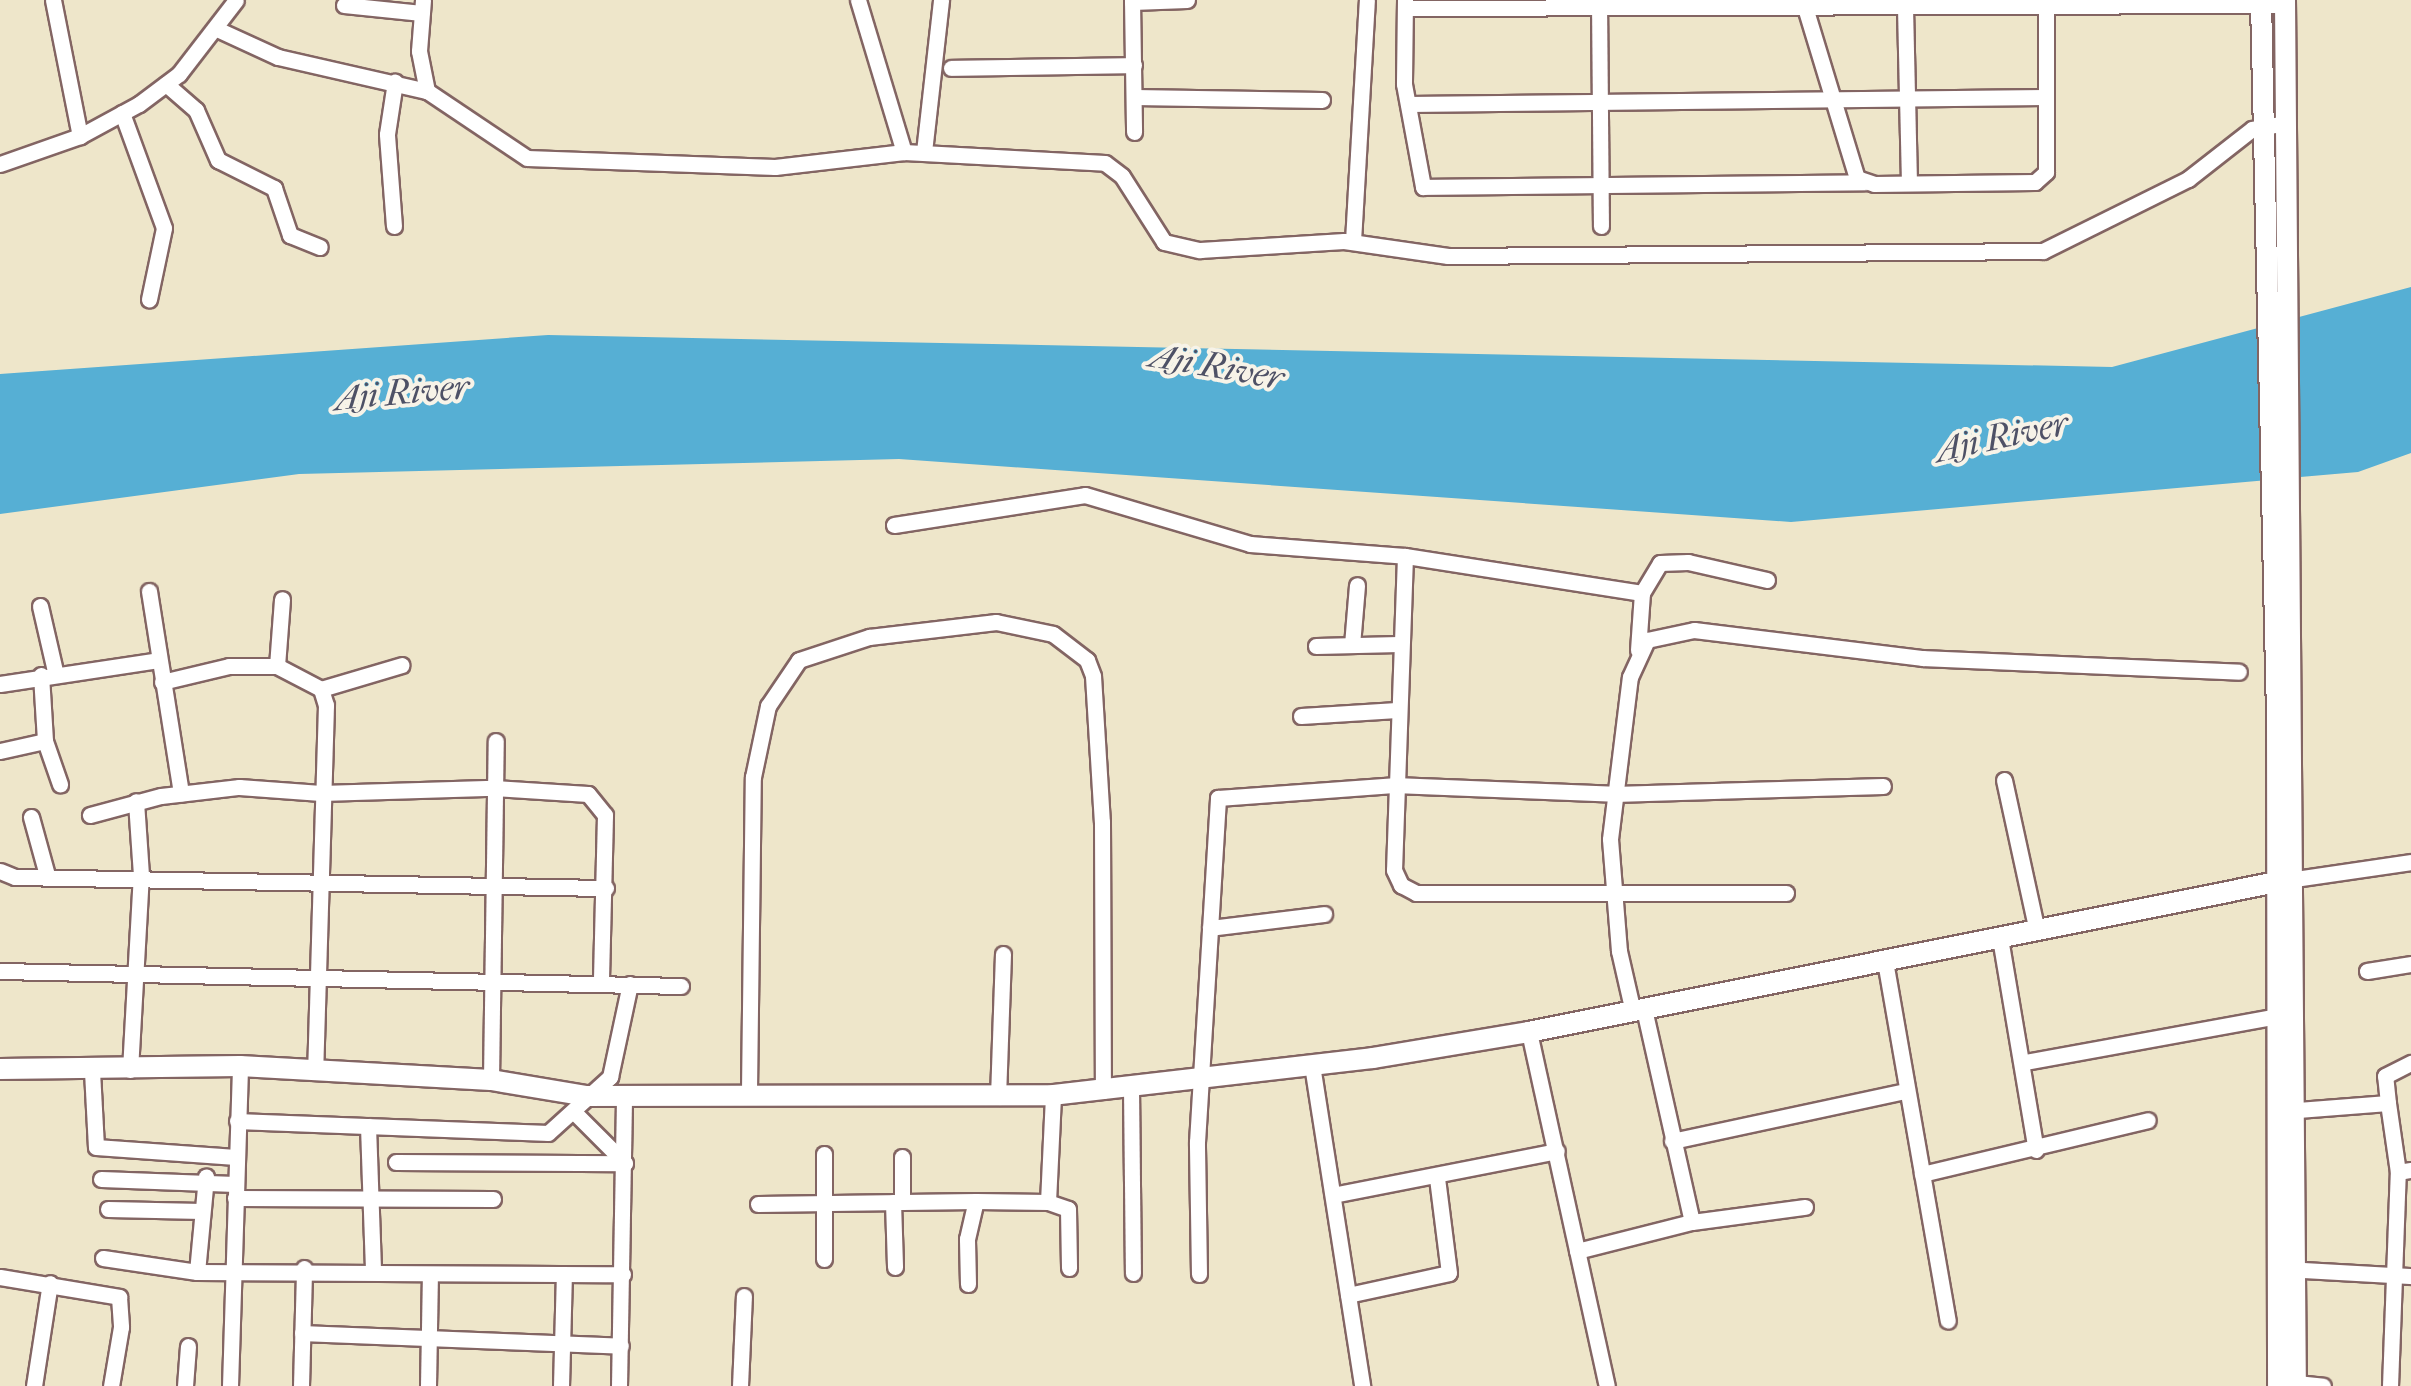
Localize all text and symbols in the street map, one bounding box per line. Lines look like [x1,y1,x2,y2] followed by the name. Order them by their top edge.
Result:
[1147,335,1287,399] water label: Aji River
[333,366,471,420] water label: Aji River
[1932,403,2072,471] water label: Aji River

